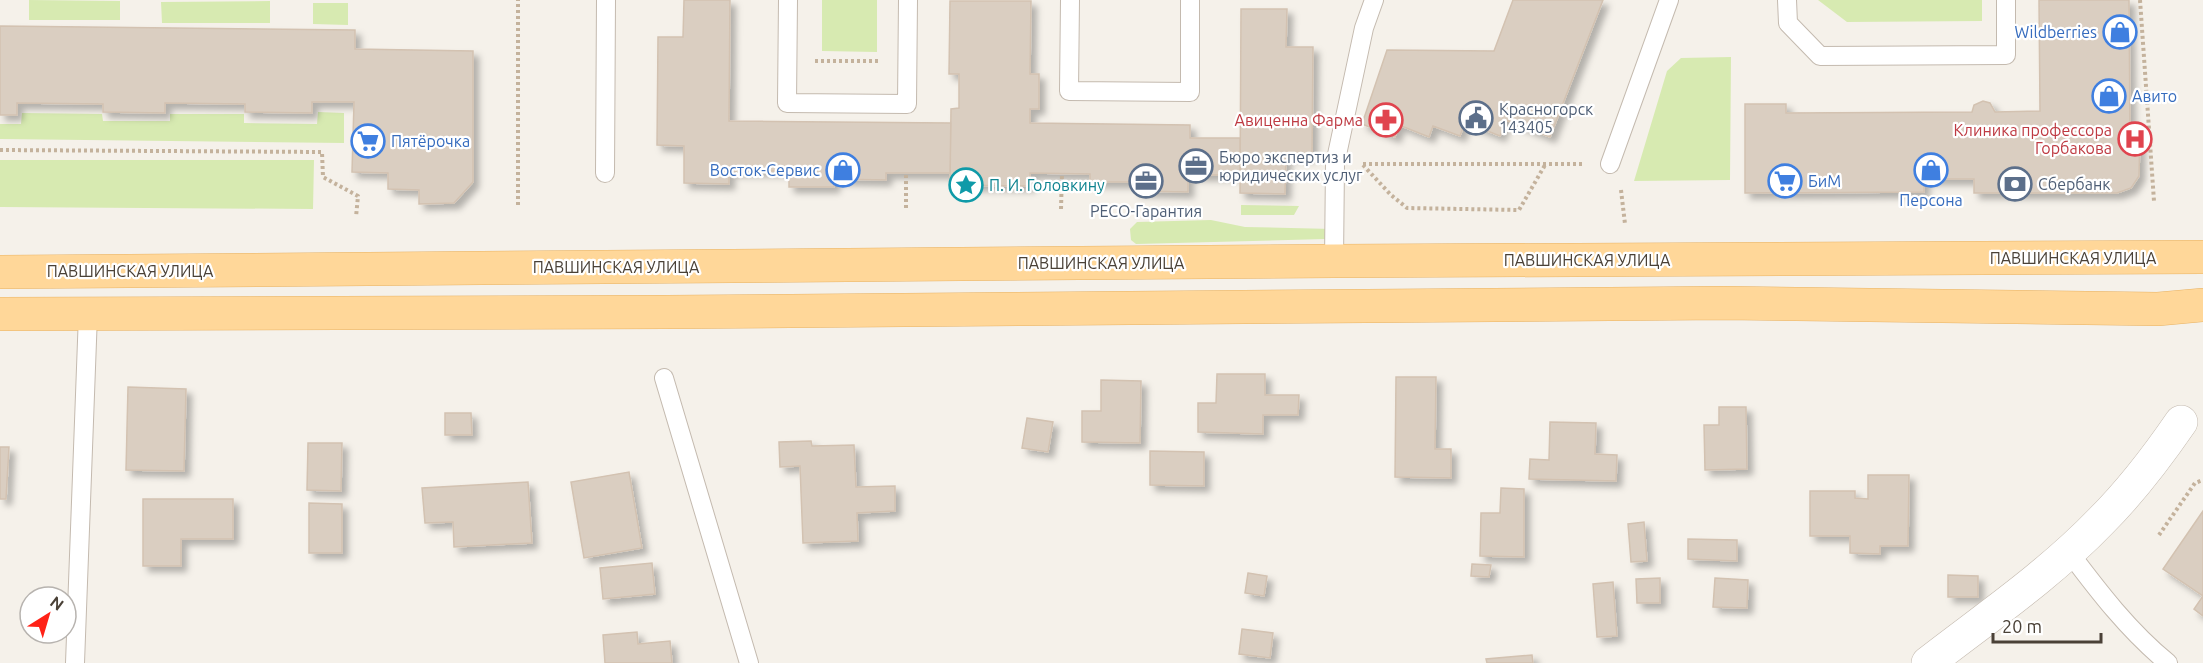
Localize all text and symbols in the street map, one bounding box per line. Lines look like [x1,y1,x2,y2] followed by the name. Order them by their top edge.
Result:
[2102,14,2138,50] shop icon: Wildberries
[2014,23,2097,41] place label: Wildberries
[2091,78,2127,114] shop icon: Авито
[2132,87,2177,105] place label: Авито
[1458,100,1494,136] public building icon: Красногорск 143405
[1499,100,1593,136] place label: Красногорск 143405
[1368,102,1404,138] pharmacy icon: Авиценна Фарма
[1235,111,1363,129] place label: Авиценна Фарма
[1953,121,2112,157] place label: Клиника профессора Горбакова
[2117,121,2153,157] hospital icon: Клиника профессора Горбакова
[350,123,386,159] supermarket icon: Пятёрочка
[391,132,470,150] place label: Пятёрочка
[1178,148,1214,184] office icon: Бюро экспертиз и юридических услуг
[1219,148,1363,184] place label: Бюро экспертиз и юридических услуг
[825,152,861,188] shop icon: Восток-Сервис
[1913,152,1949,188] shop icon: Персона
[710,161,821,179] place label: Восток-Сервис
[1128,163,1164,199] office icon: РЕСО-Гарантия
[1767,163,1803,199] supermarket icon: БиМ
[1997,166,2033,202] bank icon: Сбербанк
[948,167,984,203] place icon: П. И. Головкину
[1808,172,1841,190] place label: БиМ
[2038,175,2111,193] place label: Сбербанк
[989,176,1105,194] place label: П. И. Головкину
[1899,191,1963,209] place label: Персона
[1090,202,1202,220] place label: РЕСО-Гарантия
[1990,249,2157,267] street label: ПАВШИНСКАЯ УЛИЦА
[1504,251,1671,269] street label: ПАВШИНСКАЯ УЛИЦА
[1018,254,1185,272] street label: ПАВШИНСКАЯ УЛИЦА
[533,258,700,276] street label: ПАВШИНСКАЯ УЛИЦА
[47,262,214,280] street label: ПАВШИНСКАЯ УЛИЦА
[18,585,78,645] north arrow
[47,592,67,614] text: N
[1993,606,2101,644] scale bar
[2002,616,2042,636] text: 20 m

